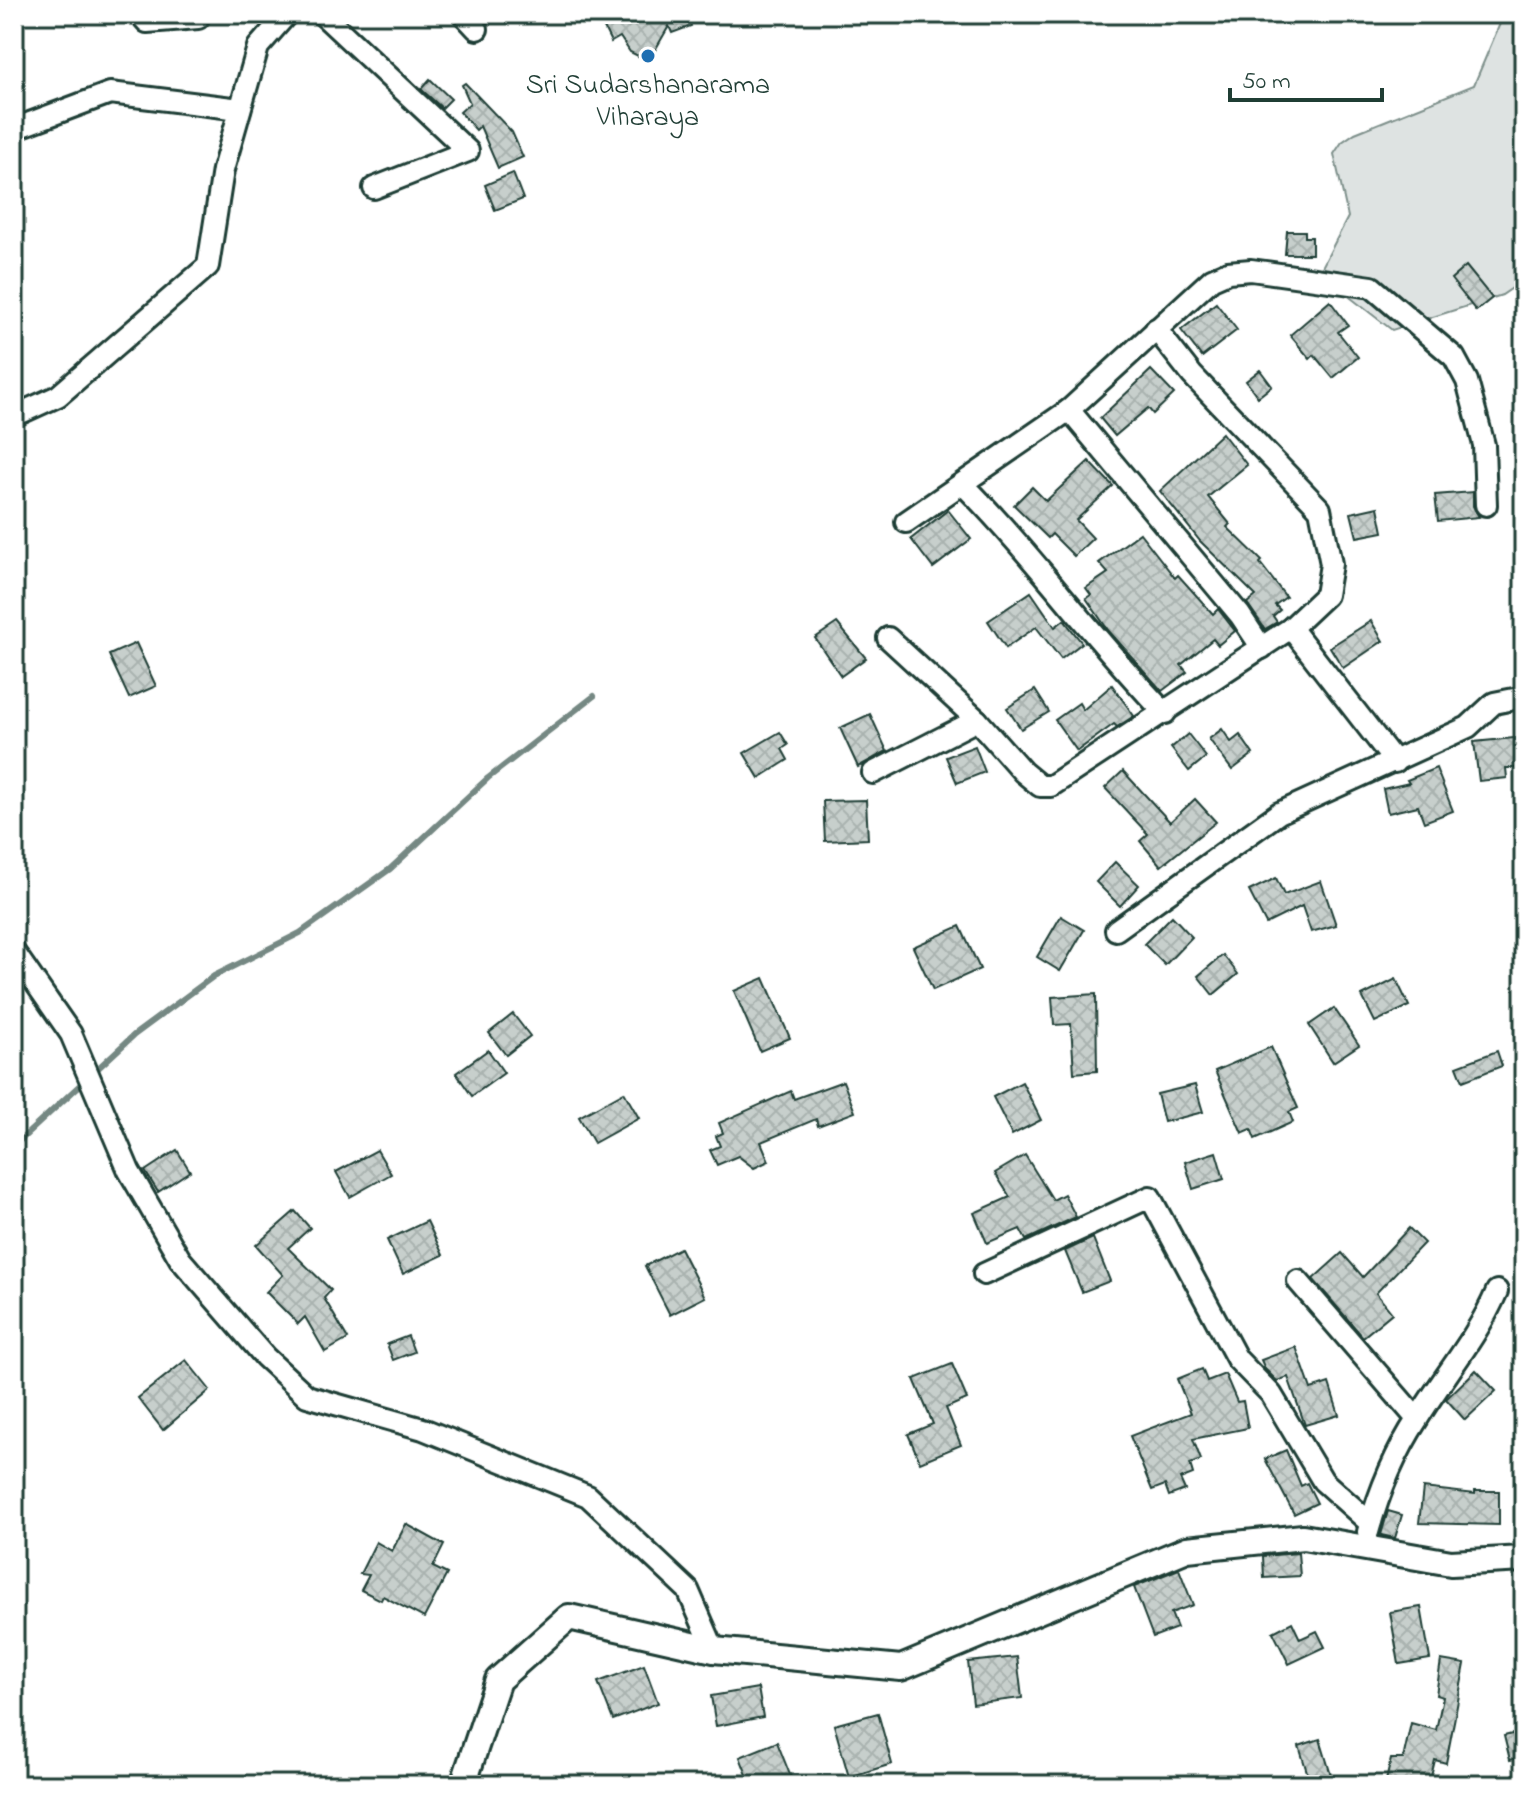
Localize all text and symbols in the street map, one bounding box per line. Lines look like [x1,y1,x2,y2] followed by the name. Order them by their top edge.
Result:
[639,47,657,65] marker: Sri Sudarshanarama Viharaya
[1230,52,1382,102] scale bar
[1242,65,1291,100] text: 50 m
[526,66,770,139] place label: Sri Sudarshanarama Viharaya

